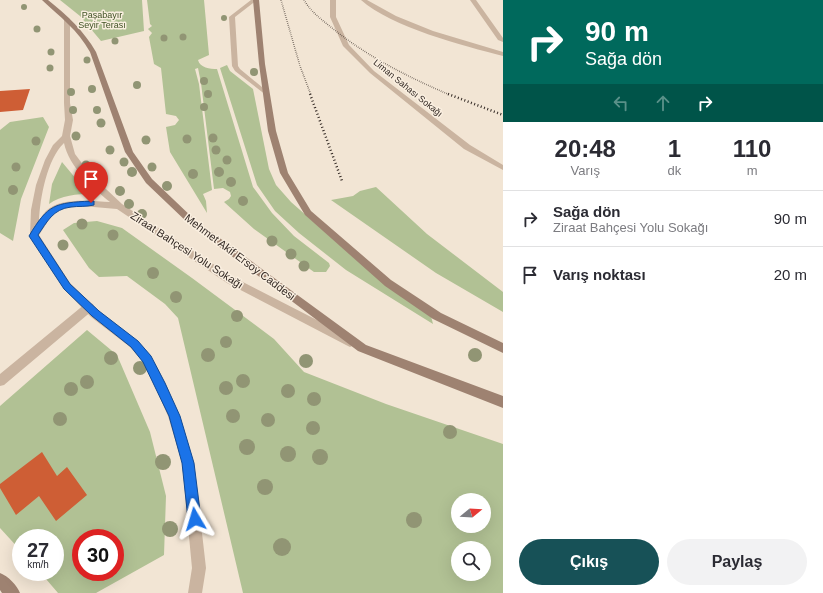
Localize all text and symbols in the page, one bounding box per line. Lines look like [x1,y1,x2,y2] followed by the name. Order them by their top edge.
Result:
[78,10,126,30] park label: Paşabayır Seyir Terası
[519,16,571,68] icon: right
[585,16,649,47] text: 90 m
[585,49,662,69] text: Sağa dön
[372,57,444,119] street label: Liman Sahası Sokağı
[610,92,632,114] icon: left
[652,92,674,114] icon: ahead
[694,92,716,114] icon: right
[555,135,616,162] text: 20:48
[668,135,681,162] text: 1
[733,135,771,162] text: 110
[74,162,108,203] pin
[571,163,600,178] text: Varış
[667,163,681,178] text: dk
[747,163,758,178] text: m
[80,168,102,190] icon: arrive
[553,203,621,220] text: Sağa dön
[519,208,541,230] icon: right
[129,209,245,291] street label: Ziraat Bahçesi Yolu Sokağı
[774,210,807,227] text: 90 m
[182,212,298,302] street label: Mehmet Akif Ersoy Caddesi
[553,220,708,235] text: Ziraat Bahçesi Yolu Sokağı
[519,264,541,286] icon: arrive
[553,266,646,283] text: Varış noktası
[774,266,807,283] text: 20 m
[451,493,491,533] north arrow
[451,493,491,581] map controls
[174,498,216,540] position arrow
[72,529,124,581] speed limit sign: 30
[27,539,49,561] text: 27
[519,539,659,585] button: Çıkış
[667,539,807,585] button: Paylaş
[451,541,491,581] button: search
[27,559,49,570] text: km/h

